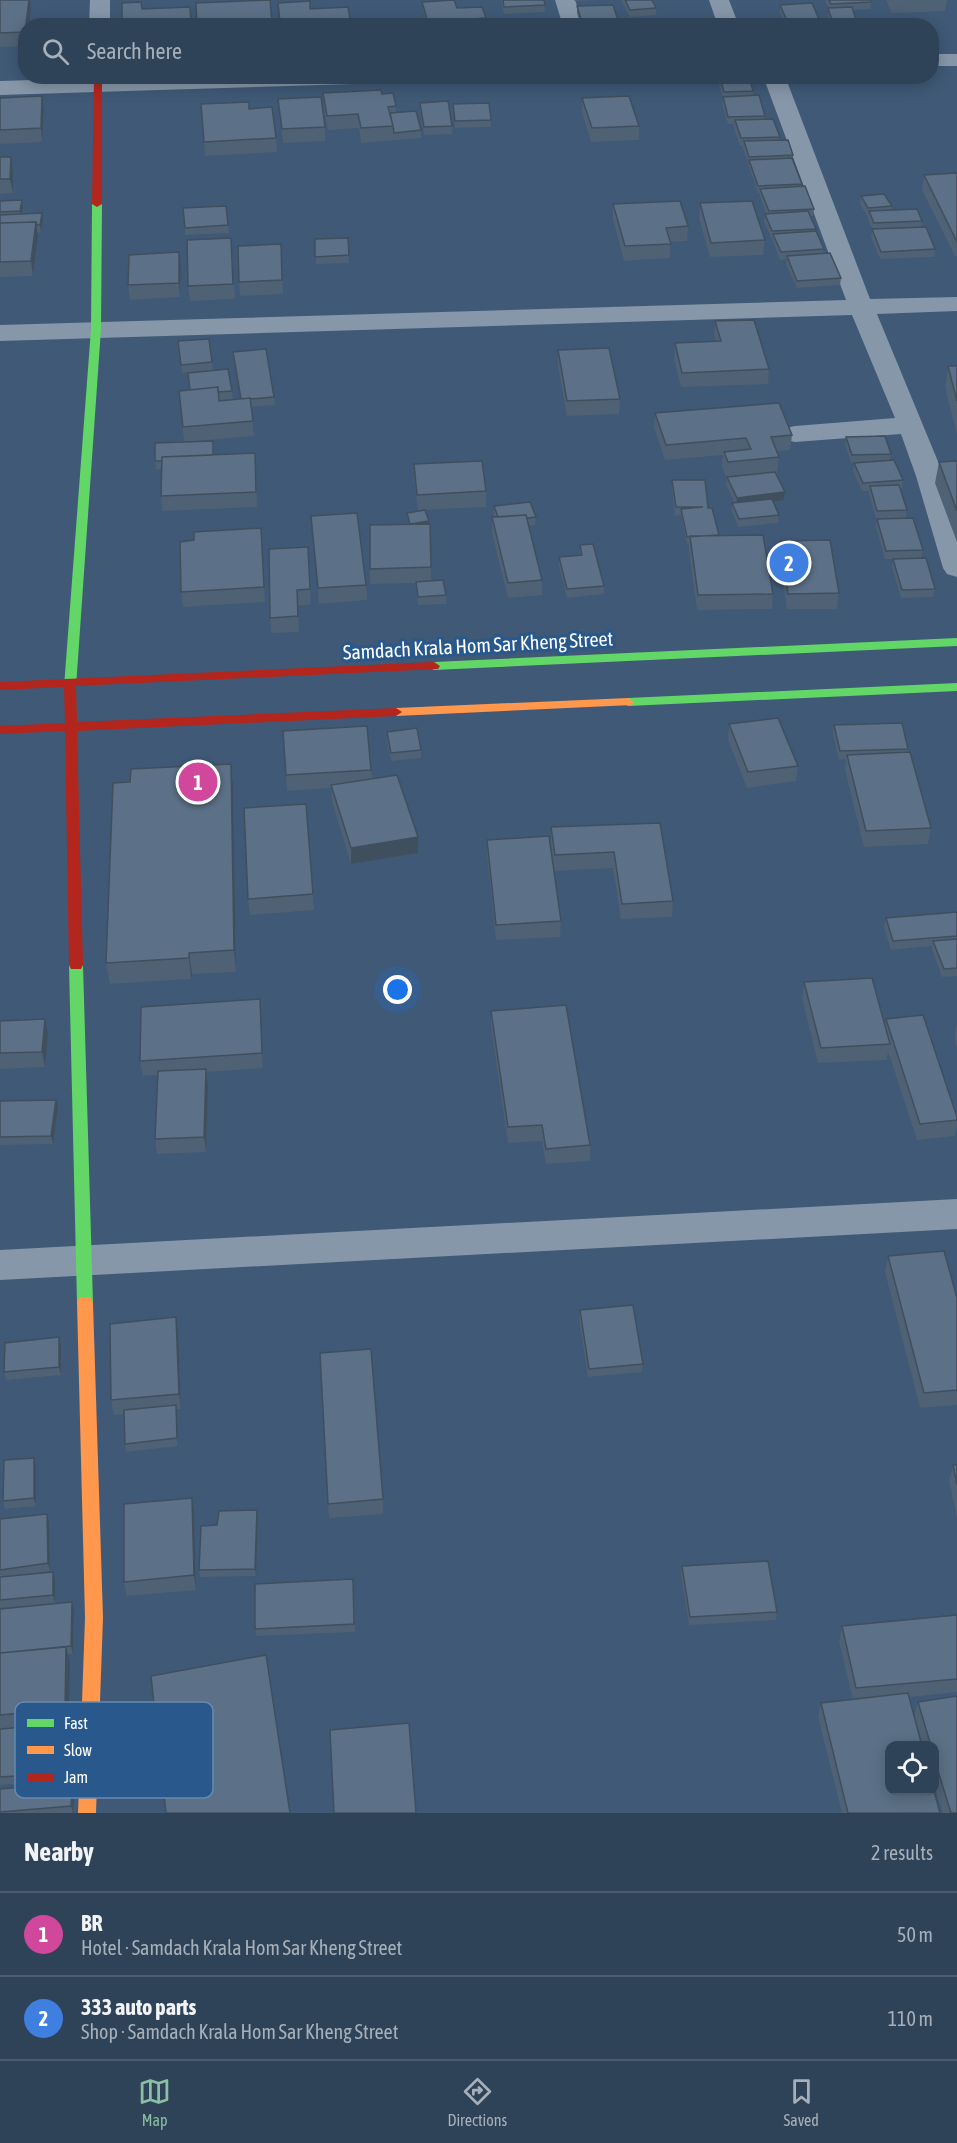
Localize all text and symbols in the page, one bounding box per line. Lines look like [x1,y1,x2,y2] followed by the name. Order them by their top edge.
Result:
[18,18,939,84] search box
[39,35,72,68] icon: search
[87,38,182,64] text: Search here
[770,540,808,586] pin: 2
[342,626,614,664] street label: Samdach Krala Hom Sar Kheng Street
[178,760,218,804] pin: 1
[383,975,412,1004] your location
[15,1702,213,1798] legend
[64,1714,88,1732] text: Fast
[64,1741,92,1759] text: Slow
[885,1741,939,1795] map controls
[885,1741,939,1795] button: locate
[64,1768,88,1786] text: Jam
[24,1837,94,1867] text: Nearby
[871,1841,933,1864] text: 2 results
[81,1910,102,1936] text: BR
[39,1923,48,1946] text: 1
[897,1923,933,1946] text: 50 m
[81,1936,402,1959] text: Hotel · Samdach Krala Hom Sar Kheng Street
[81,1994,196,2020] text: 333 auto parts
[39,2007,48,2030] text: 2
[888,2007,933,2030] text: 110 m
[81,2020,398,2043] text: Shop · Samdach Krala Hom Sar Kheng Street
[138,2075,171,2129] tab: Map
[447,2075,507,2129] tab: Directions
[783,2075,819,2129] tab: Saved

